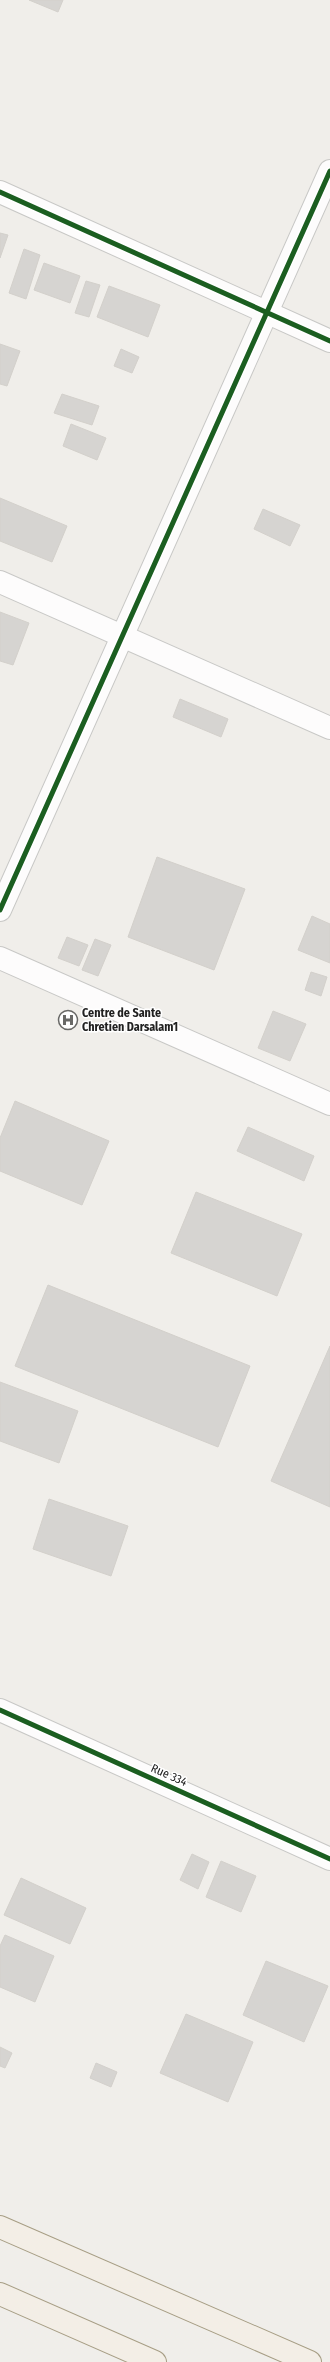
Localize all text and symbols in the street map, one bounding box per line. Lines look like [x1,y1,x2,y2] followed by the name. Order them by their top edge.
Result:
[82,1006,178,1034] place label: Centre de Sante Chretien Darsalam1
[57,1009,79,1031] hospital icon: Centre de Sante Chretien Darsalam1
[149,1761,189,1789] street label: Rue 334

